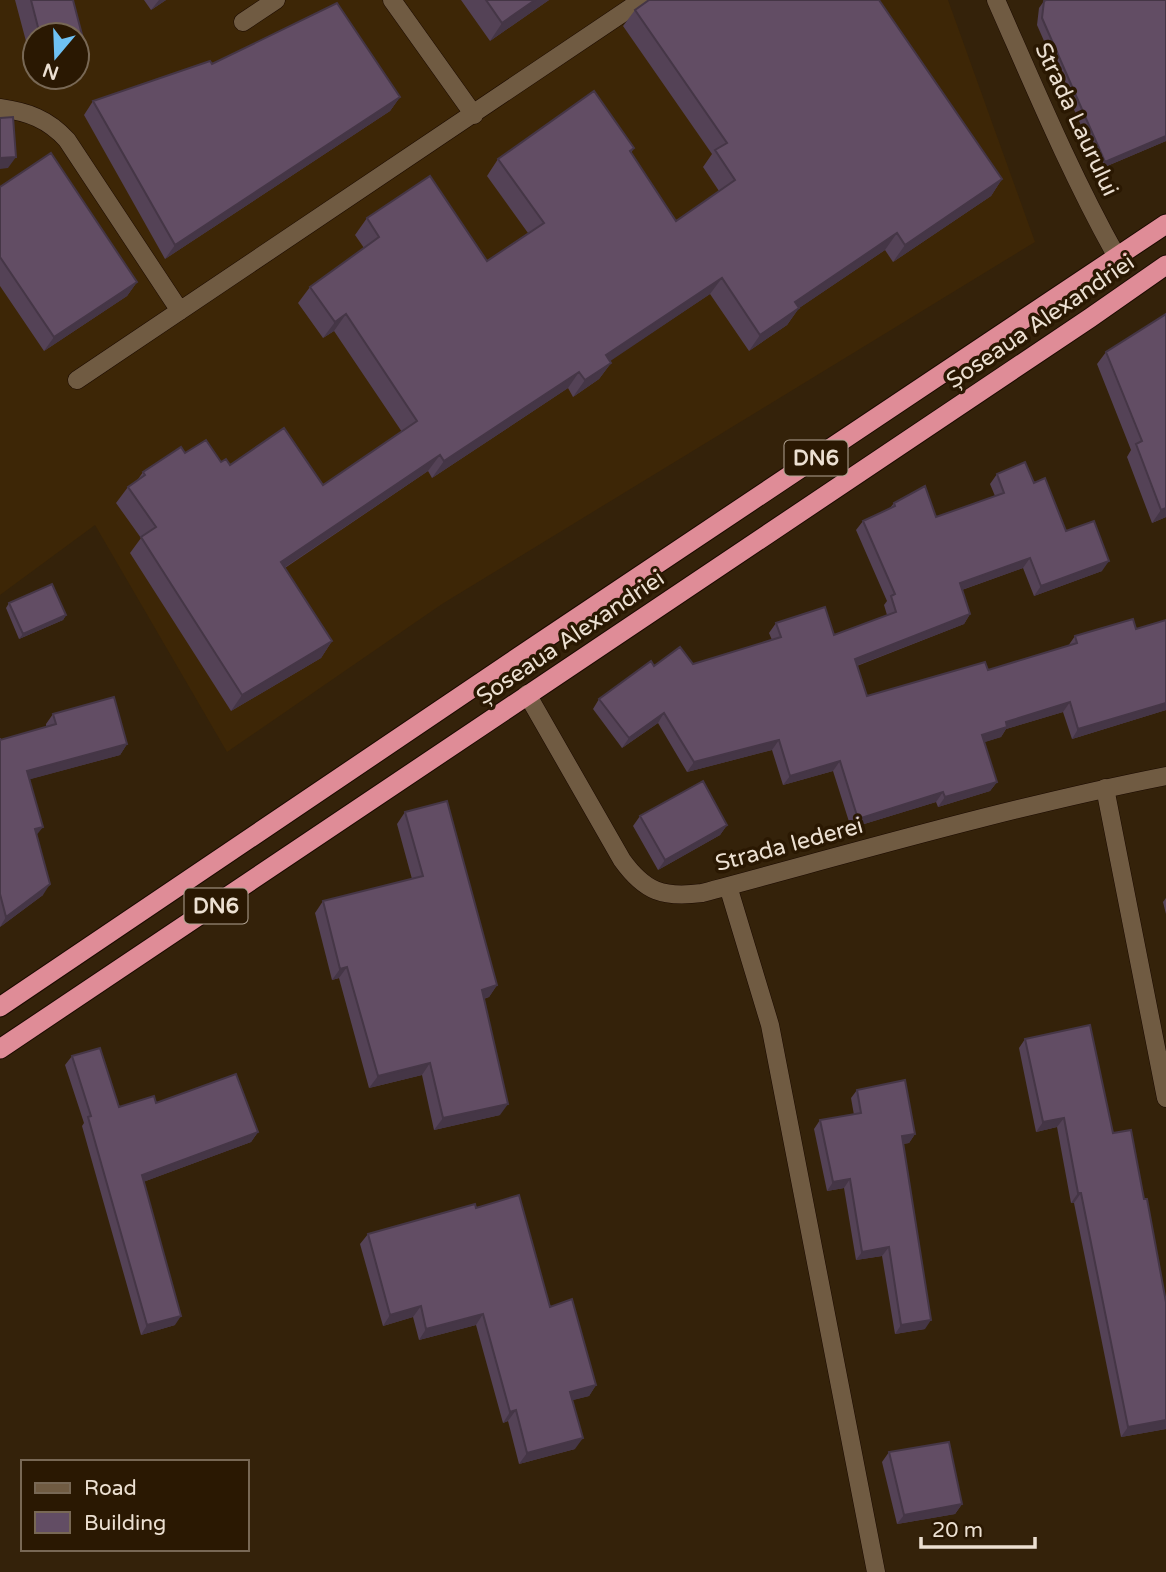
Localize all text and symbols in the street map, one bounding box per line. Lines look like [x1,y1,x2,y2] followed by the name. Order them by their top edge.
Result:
[21,21,91,91] north arrow
[1028,38,1124,201] street label: Strada Laurului
[40,58,62,84] text: N
[941,248,1140,395] street label: Șoseaua Alexandriei
[784,440,848,476] road number: DN6
[471,564,670,711] street label: Șoseaua Alexandriei
[712,812,866,878] street label: Strada Iederei
[184,888,248,923] road number: DN6
[21,1460,248,1551] legend
[84,1476,137,1501] text: Road
[921,1506,1035,1550] scale bar
[84,1511,166,1536] text: Building
[932,1518,983,1543] text: 20 m

